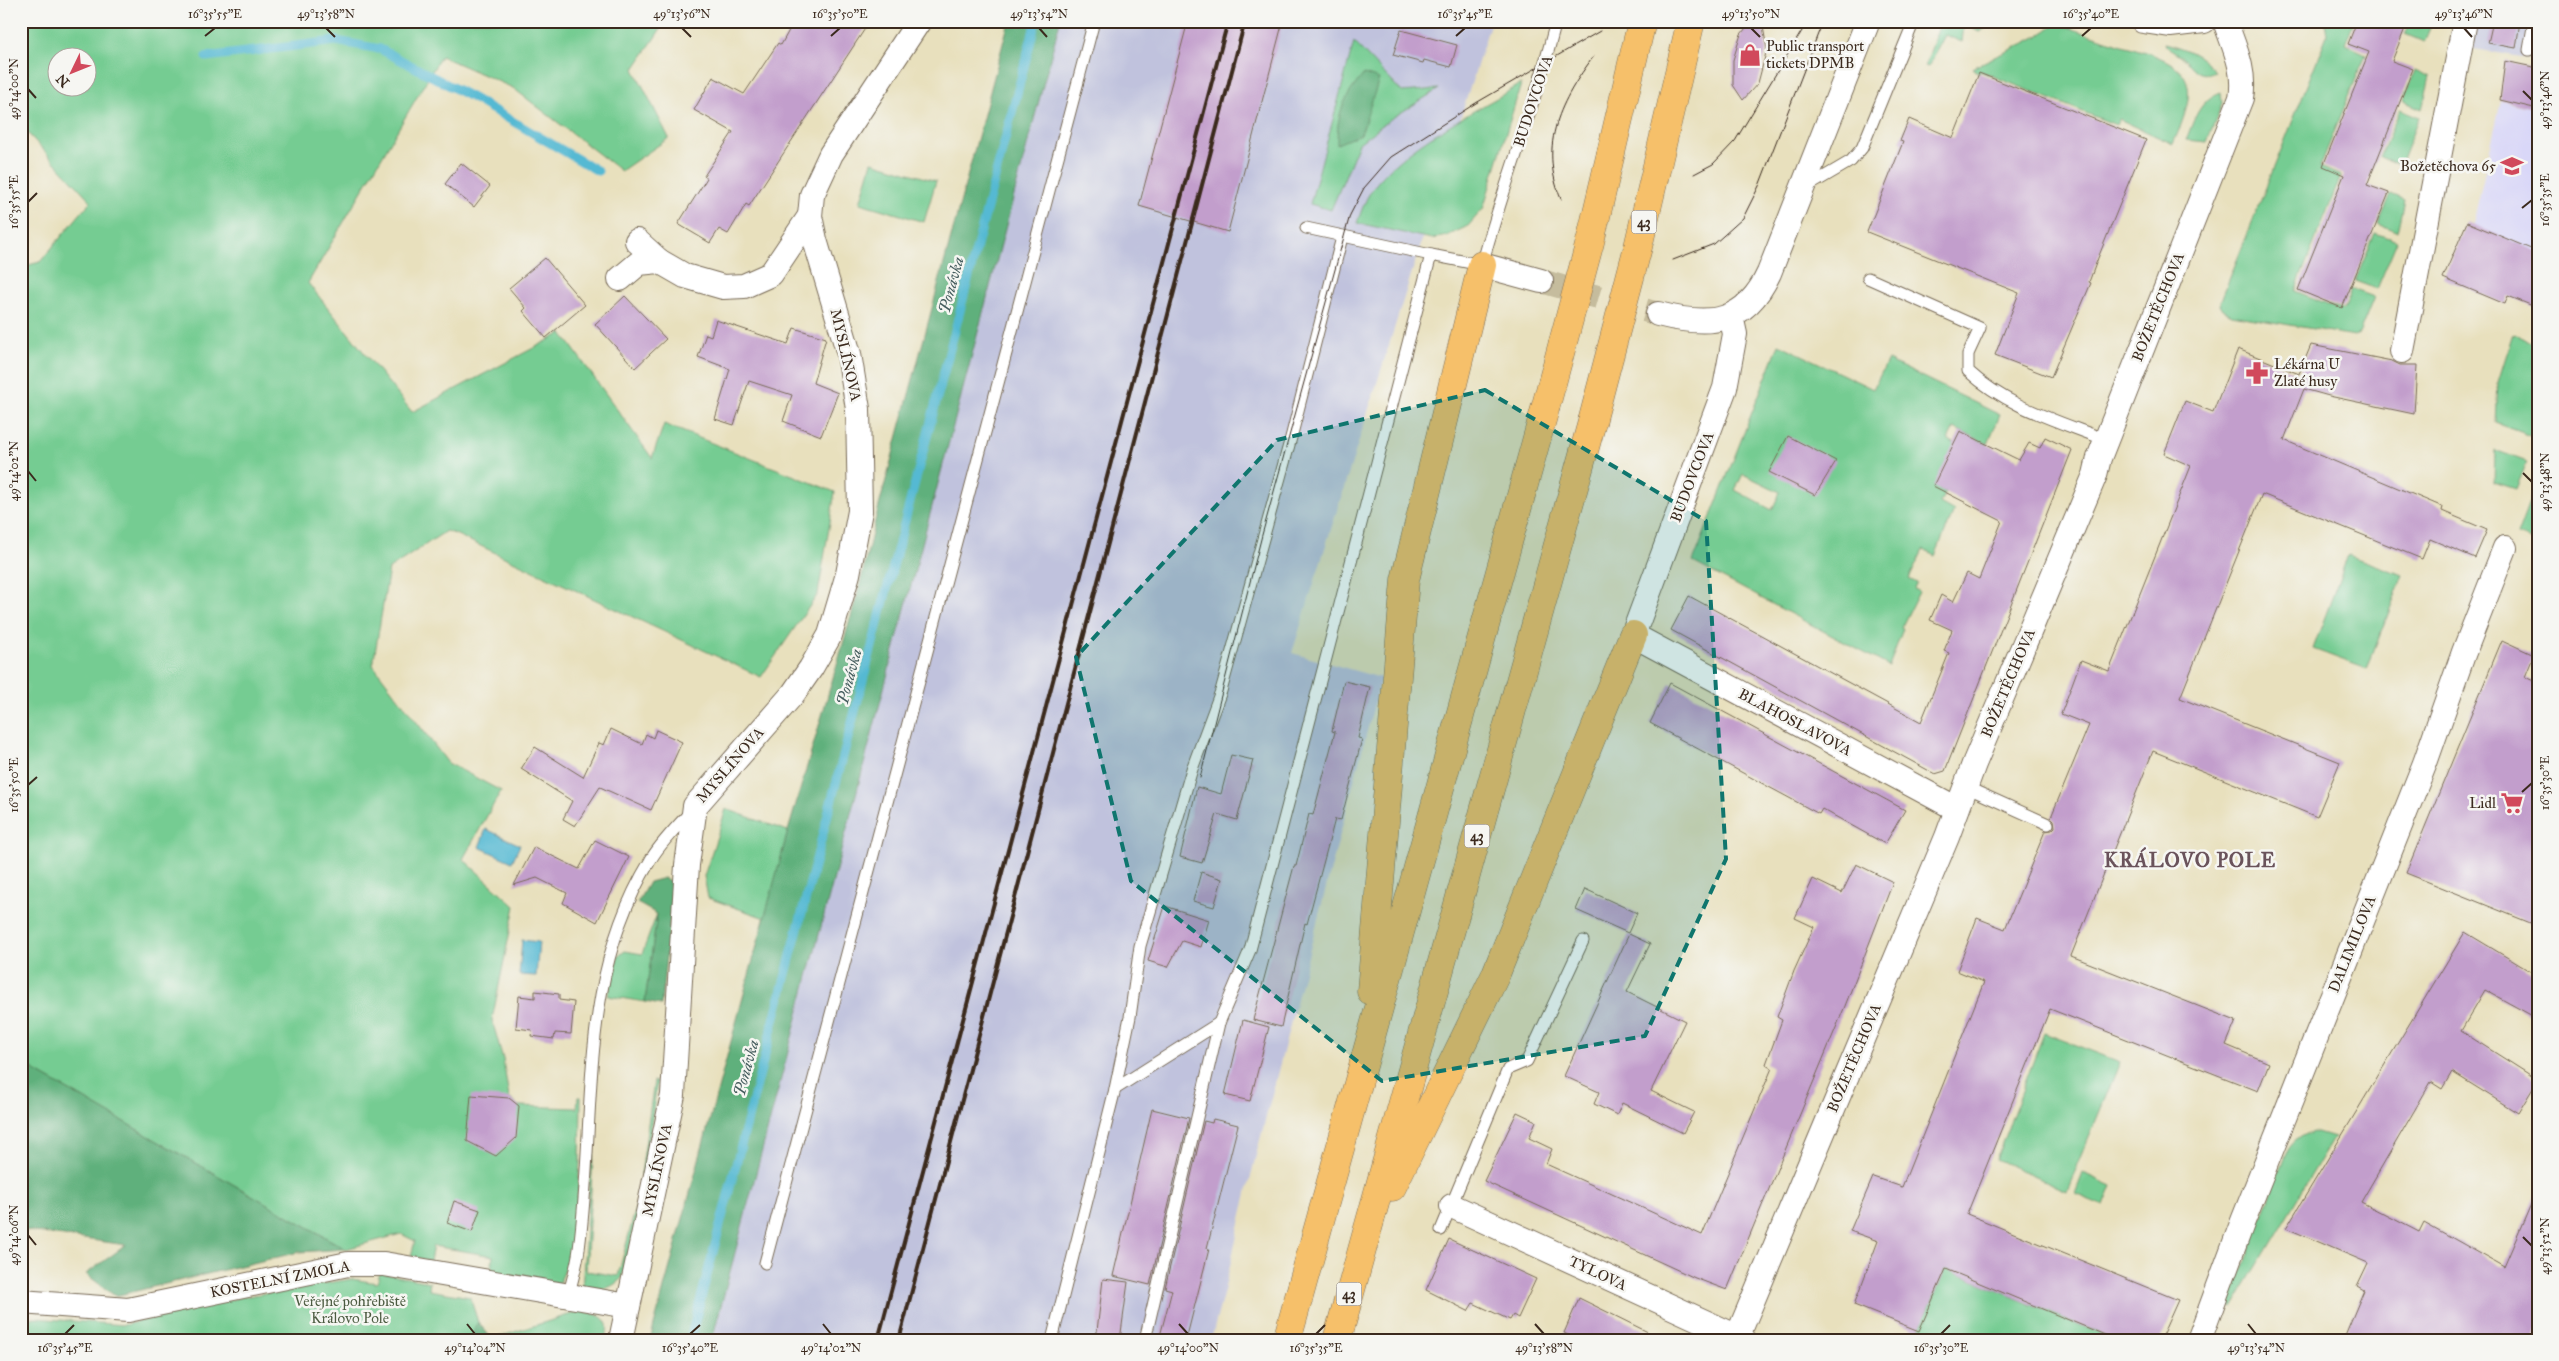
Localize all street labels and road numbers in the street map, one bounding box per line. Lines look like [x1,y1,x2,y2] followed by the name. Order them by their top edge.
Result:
[1510,53,1556,149] street label: BUDOVCOVA
[1632,210,1656,233] road number: 43
[2127,249,2188,364] street label: BOŽETĚCHOVA
[827,307,866,403] street label: MYSLÍNOVA
[1666,429,1718,525] street label: BUDOVCOVA
[1976,626,2039,740] street label: BOŽETĚCHOVA
[1735,685,1855,759] street label: BLAHOSLAVOVA
[692,723,768,806] street label: MYSLÍNOVA
[1464,824,1490,848] road number: 43
[2324,893,2380,995] street label: DALIMILOVA
[1822,1001,1885,1115] street label: BOŽETĚCHOVA
[637,1122,676,1218] street label: MYSLÍNOVA
[1566,1252,1630,1294] street label: TYLOVA
[208,1256,352,1301] street label: KOSTELNÍ ZMOLA
[1336,1282,1362,1306] road number: 43

